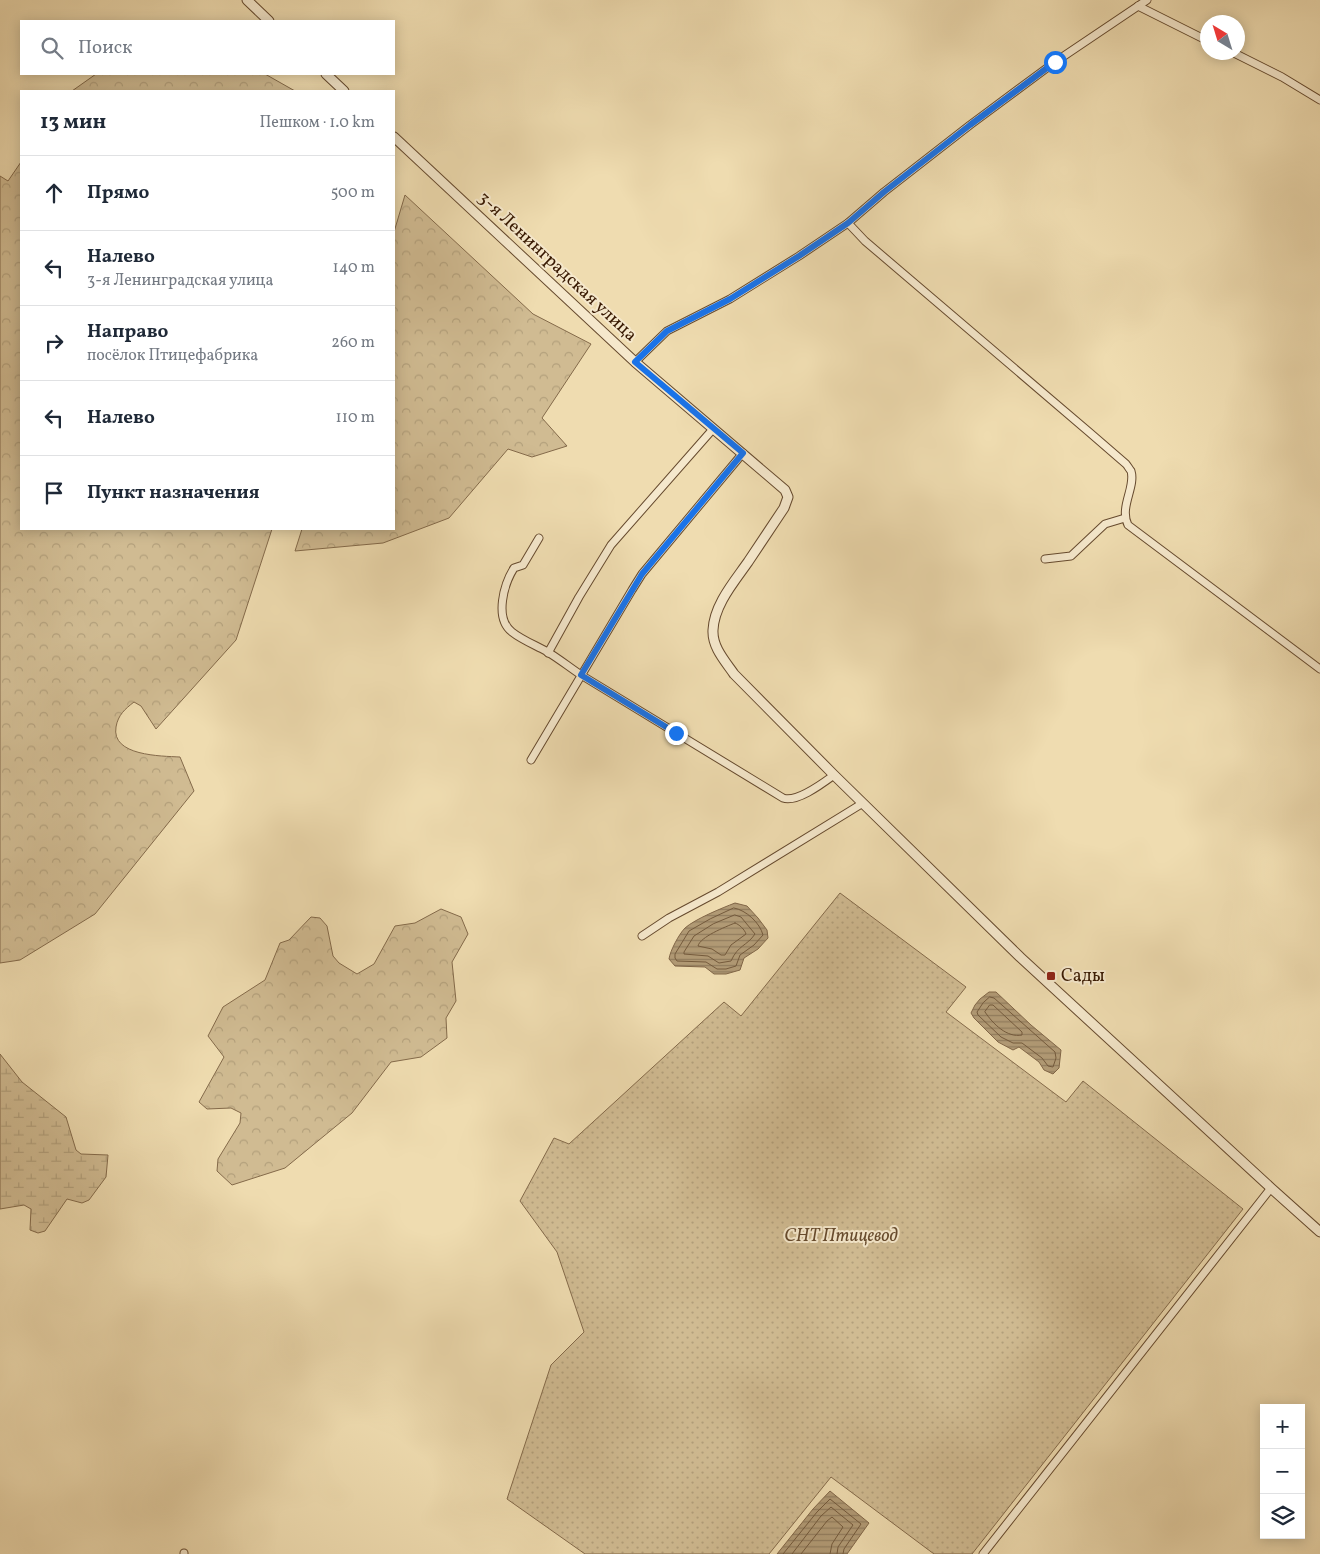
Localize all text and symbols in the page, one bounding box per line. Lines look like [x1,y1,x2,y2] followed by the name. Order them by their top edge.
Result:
[1200,15,1245,60] north arrow
[20,20,395,75] search box
[38,34,66,62] icon: search
[78,35,132,61] text: Поиск
[1044,51,1067,74] route start
[40,108,106,137] text: 13 мин
[260,112,375,134] text: Пешком · 1.0 km
[40,179,68,207] icon: ahead
[87,180,149,206] text: Прямо
[331,182,375,204] text: 500 m
[472,186,642,348] street label: 3-я Ленинградская улица
[87,244,155,270] text: Налево
[40,254,68,282] icon: left
[333,257,375,279] text: 140 m
[87,270,274,292] text: 3-я Ленинградская улица
[87,319,169,345] text: Направо
[40,329,68,357] icon: right
[331,332,375,354] text: 260 m
[87,345,258,367] text: посёлок Птицефабрика
[40,404,68,432] icon: left
[87,405,155,431] text: Налево
[336,407,375,429] text: 110 m
[40,479,68,507] icon: arrive
[87,480,260,506] text: Пункт назначения
[665,722,688,745] route end
[1061,964,1105,989] place label: Сады
[1045,970,1057,982] marker: Сады
[784,1224,899,1249] park label: СНТ Птицевод
[1260,1404,1305,1539] map controls
[1260,1404,1305,1449] button: +
[1260,1449,1305,1494] button: −
[1260,1494,1305,1539] button: layers

